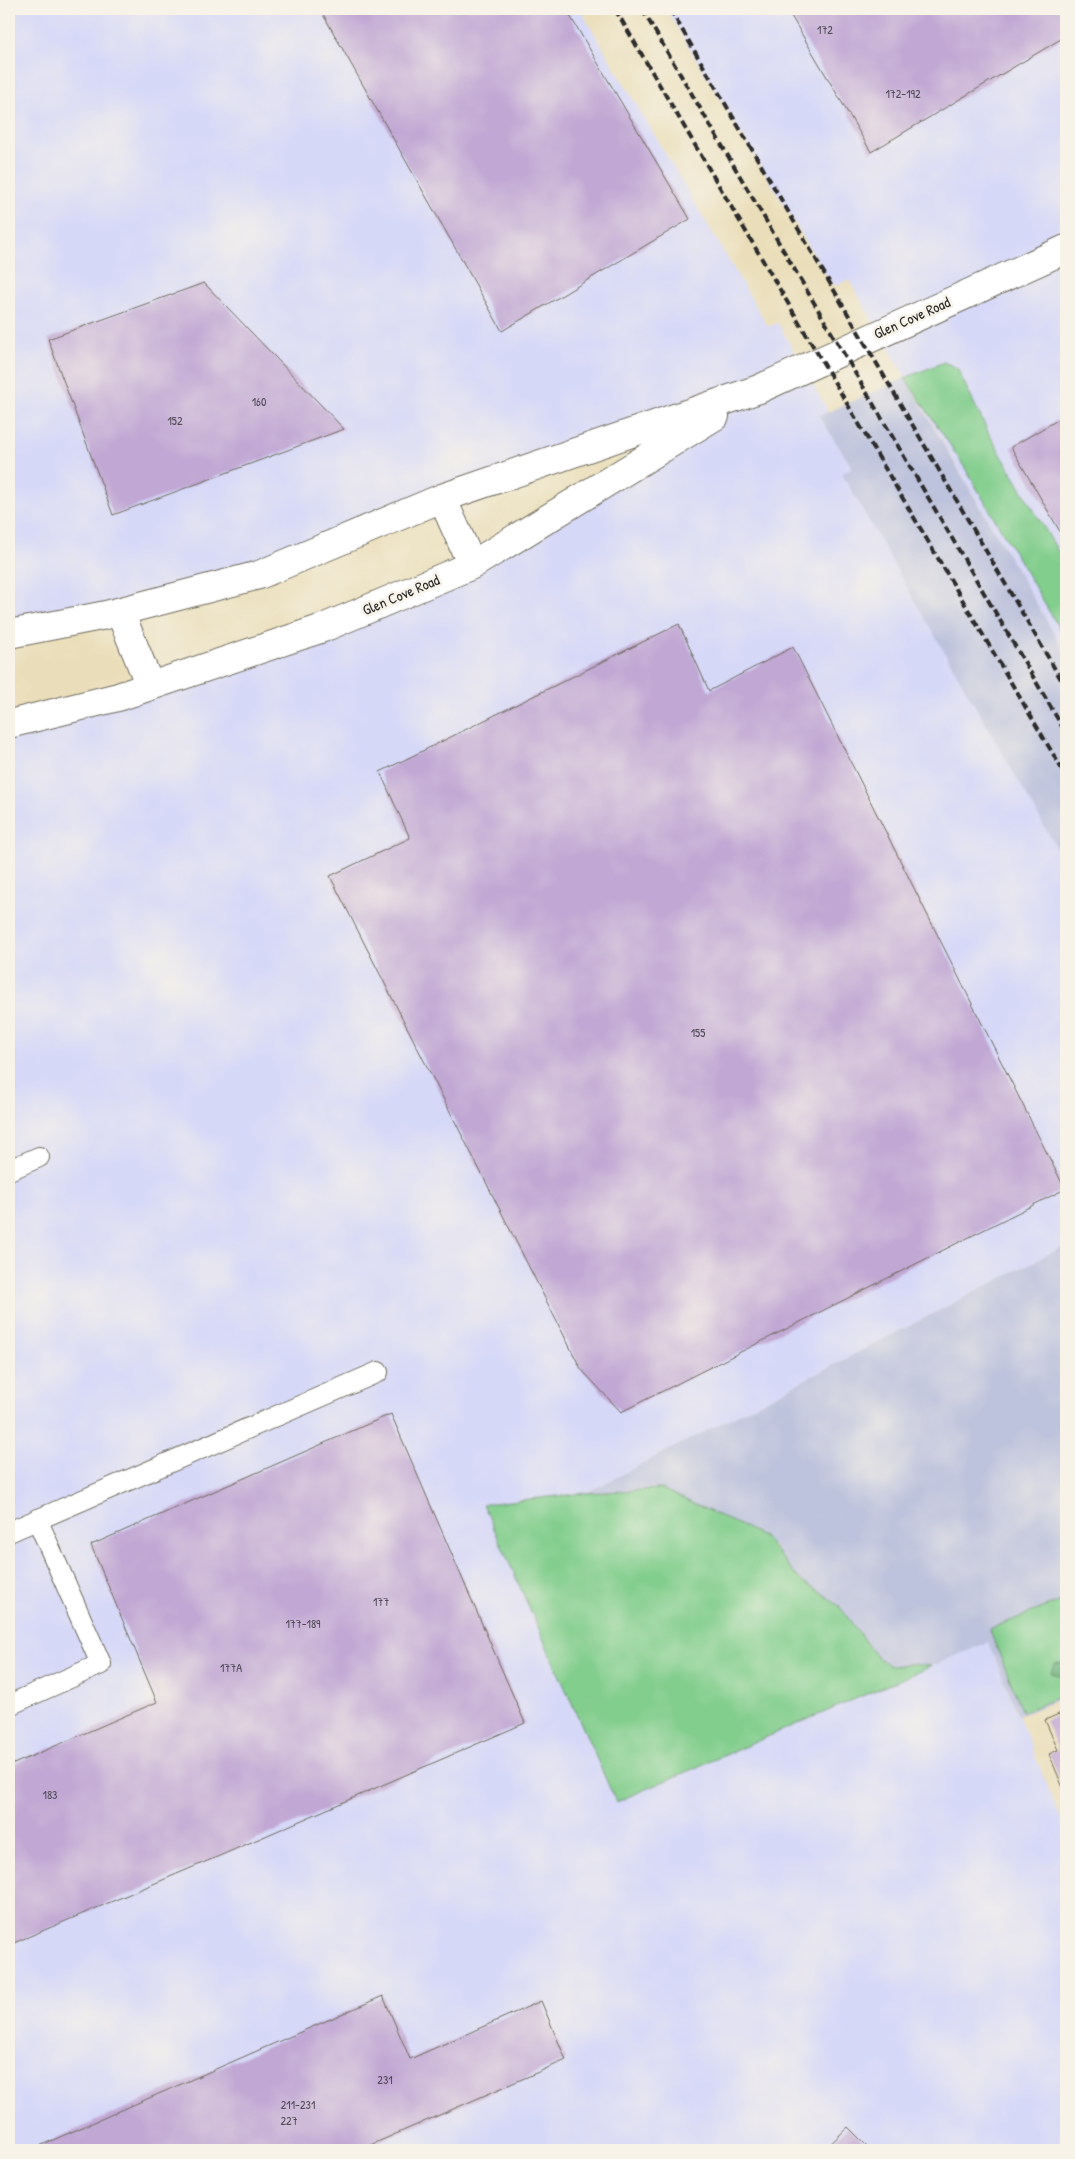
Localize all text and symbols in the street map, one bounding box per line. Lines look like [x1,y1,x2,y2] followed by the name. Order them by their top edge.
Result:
[817,21,833,38] house number: 172
[885,85,921,102] house number: 172-192
[870,291,953,344] street label: Glen Cove Road
[252,393,266,410] house number: 160
[167,412,183,429] house number: 152
[359,569,443,620] street label: Glen Cove Road
[691,1024,705,1041] house number: 155
[373,1593,389,1610] house number: 177
[285,1615,321,1632] house number: 177-189
[220,1659,242,1676] house number: 177A
[43,1786,57,1803] house number: 183
[377,2071,393,2088] house number: 231
[281,2096,315,2113] house number: 211-231
[280,2112,298,2129] house number: 227

